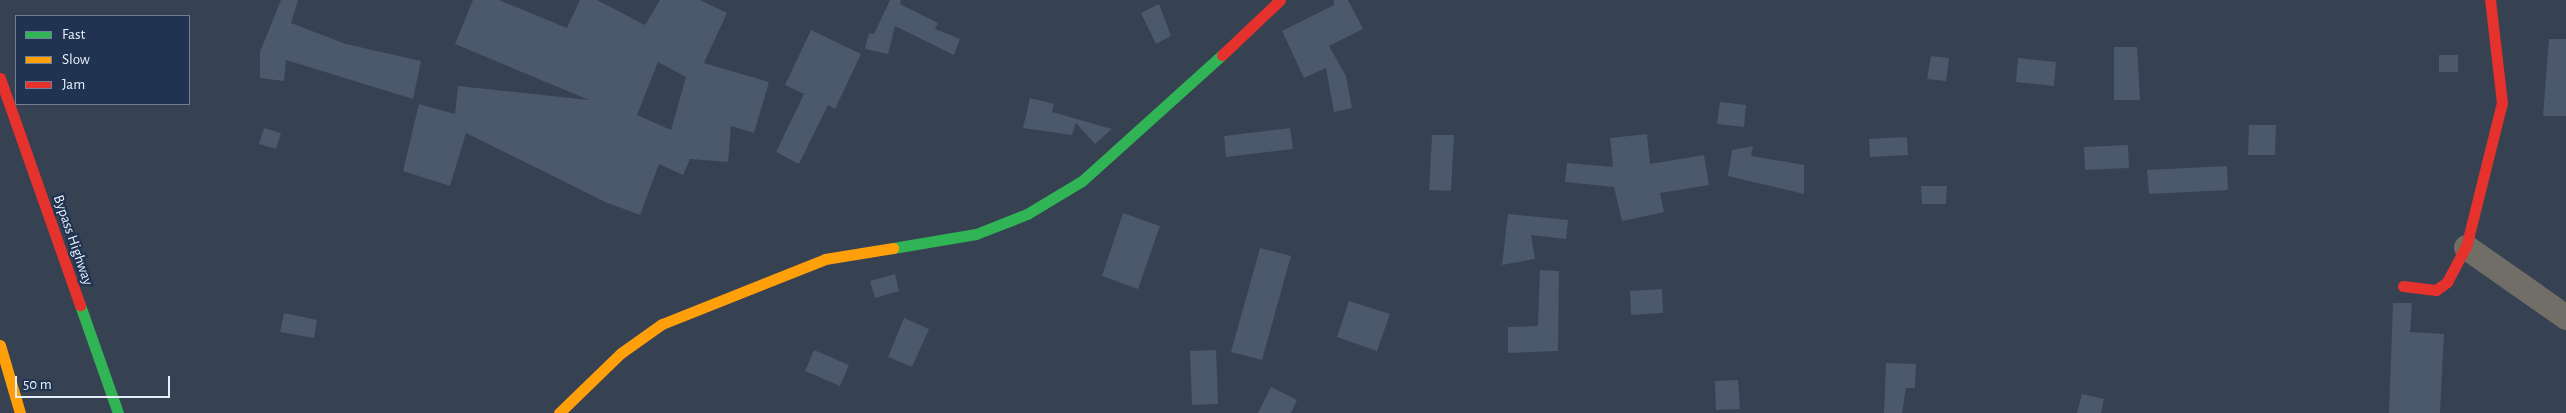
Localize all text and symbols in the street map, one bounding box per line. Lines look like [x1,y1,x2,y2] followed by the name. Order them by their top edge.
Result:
[15,15,190,105] legend
[62,27,85,42] text: Fast
[62,52,90,67] text: Slow
[62,77,85,92] text: Jam
[49,192,97,288] street label: Bypass Highway
[18,366,172,398] scale bar
[23,377,52,392] text: 50 m

